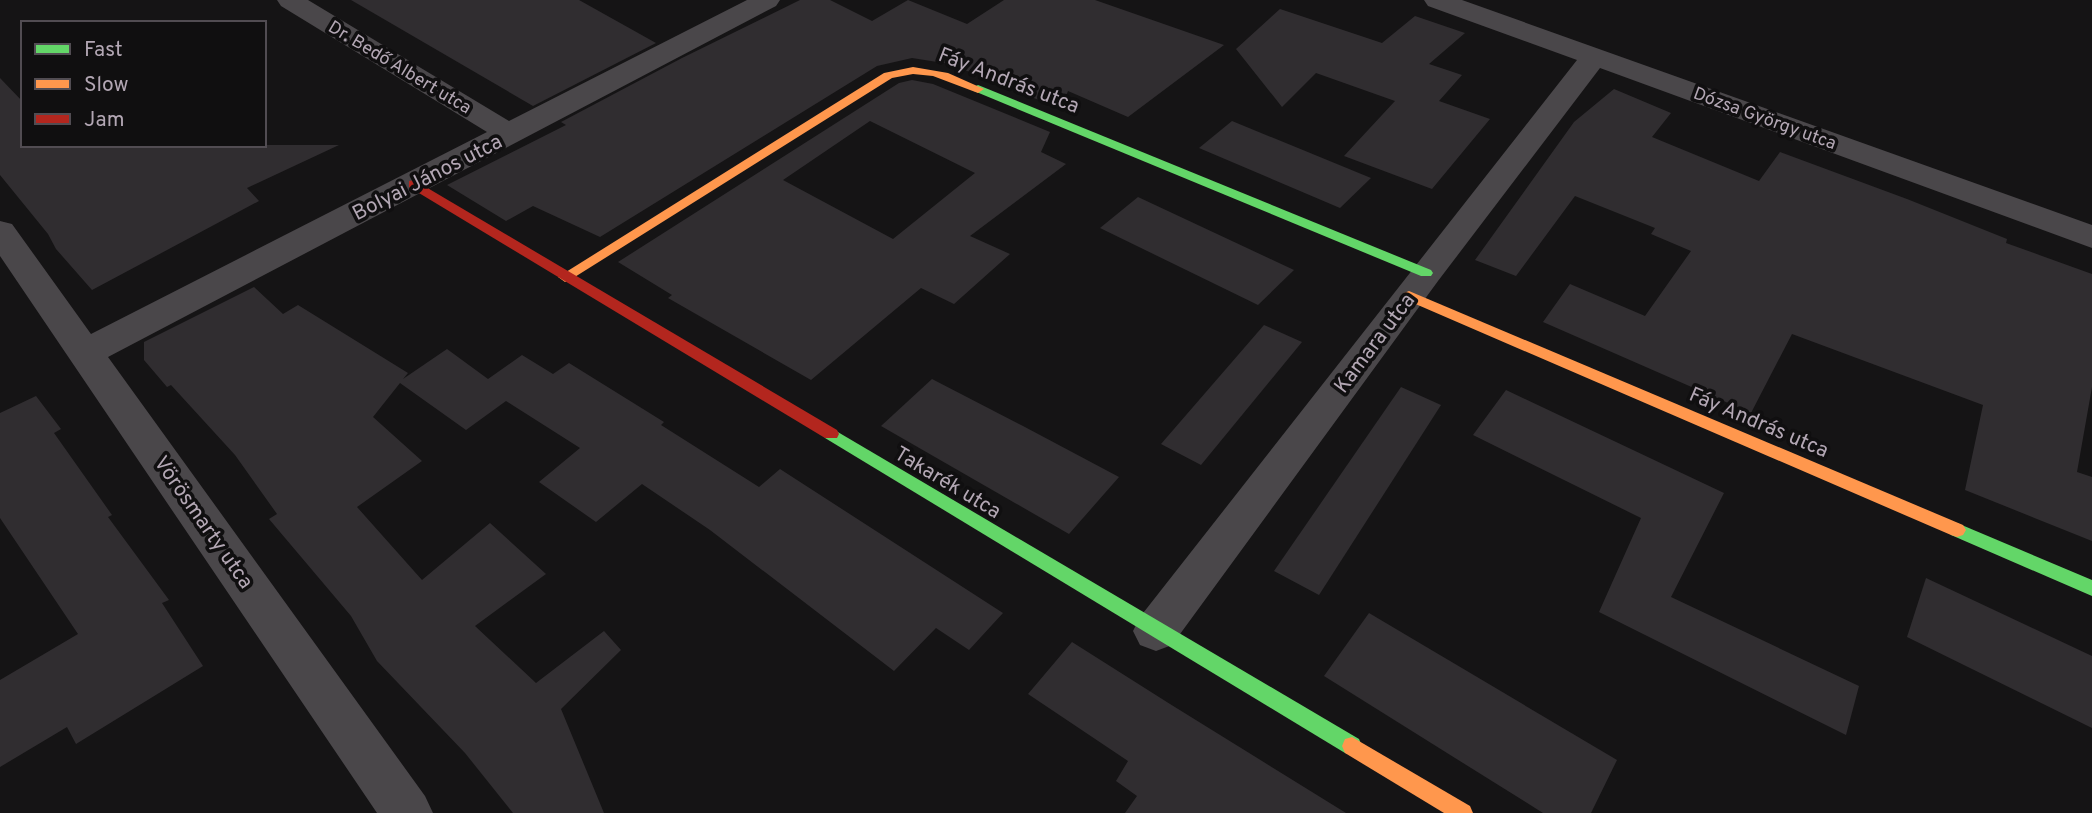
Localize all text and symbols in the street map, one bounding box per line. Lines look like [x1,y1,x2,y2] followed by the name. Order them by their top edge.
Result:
[323,16,475,120] street label: Dr. Bedő Albert utca
[21,21,266,147] legend
[84,37,123,64] text: Fast
[934,42,1083,121] street label: Fáy András utca
[84,72,129,99] text: Slow
[1690,83,1839,156] street label: Dózsa György utca
[84,107,125,134] text: Jam
[348,129,507,228] street label: Bolyai János utca
[1329,288,1422,399] street label: Kamara utca
[1685,382,1832,465] street label: Fáy András utca
[889,441,1006,526] street label: Takarék utca
[147,451,259,595] street label: Vörösmarty utca

